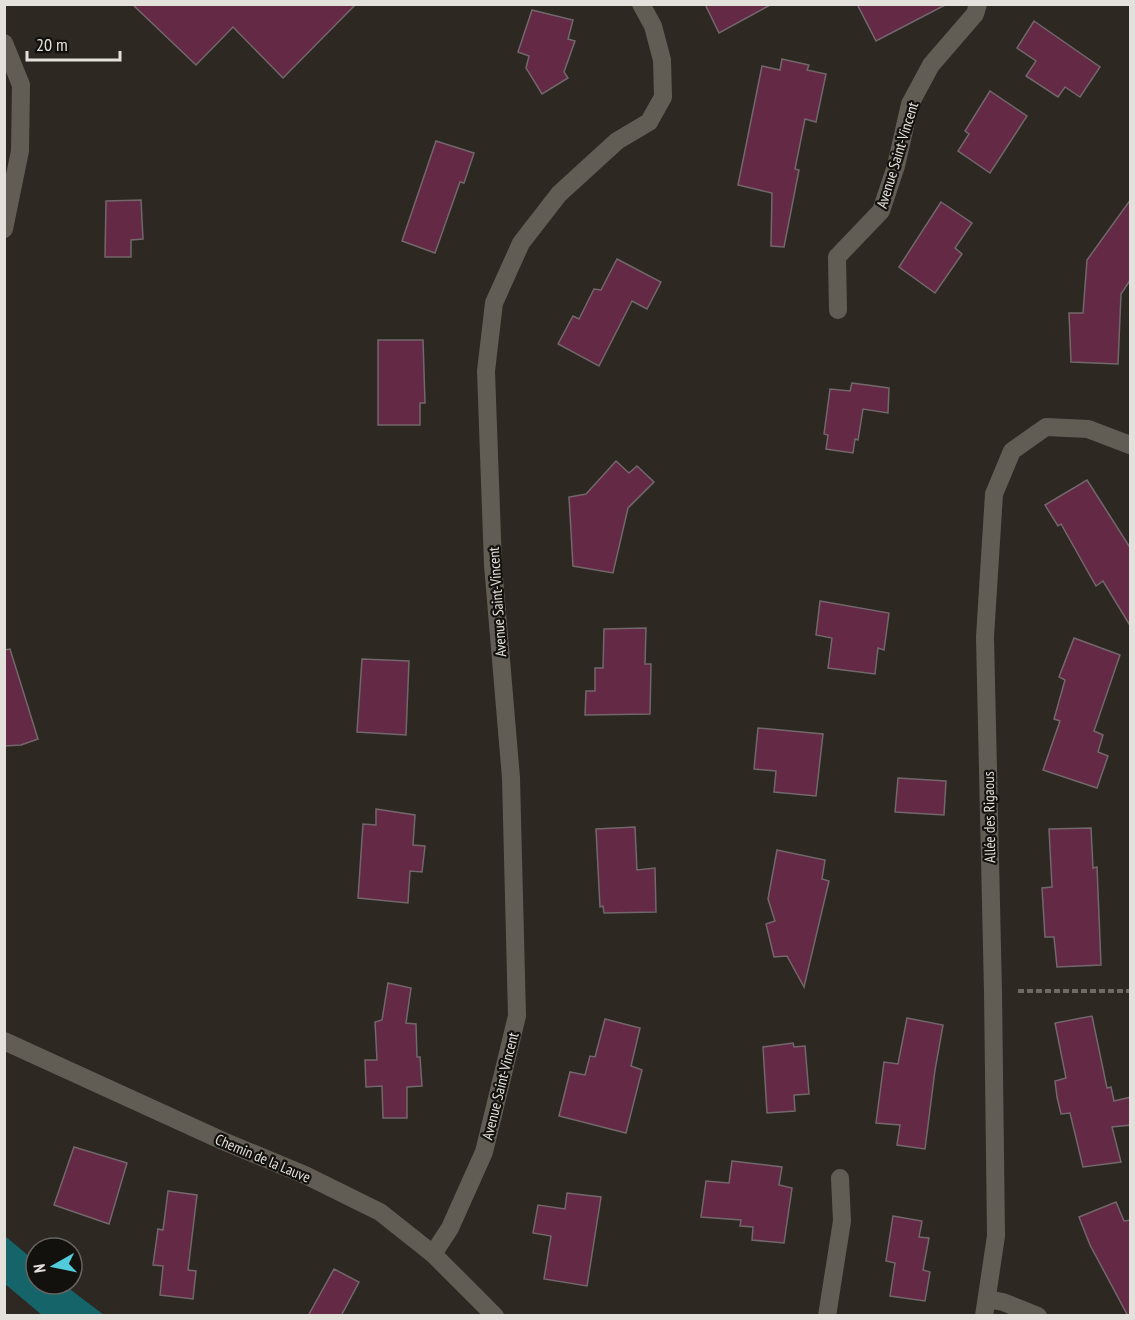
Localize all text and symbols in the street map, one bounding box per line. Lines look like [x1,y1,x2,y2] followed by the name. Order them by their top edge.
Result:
[27,24,120,62] scale bar
[36,33,68,56] text: 20 m
[872,100,922,210] street label: Avenue Saint-Vincent
[484,546,510,658] street label: Avenue Saint-Vincent
[979,771,999,863] street label: Allée des Rigaous
[477,1030,523,1142] street label: Avenue Saint-Vincent
[213,1129,313,1187] street label: Chemin de la Lauve
[24,1236,84,1296] north arrow
[29,1263,50,1274] text: N

